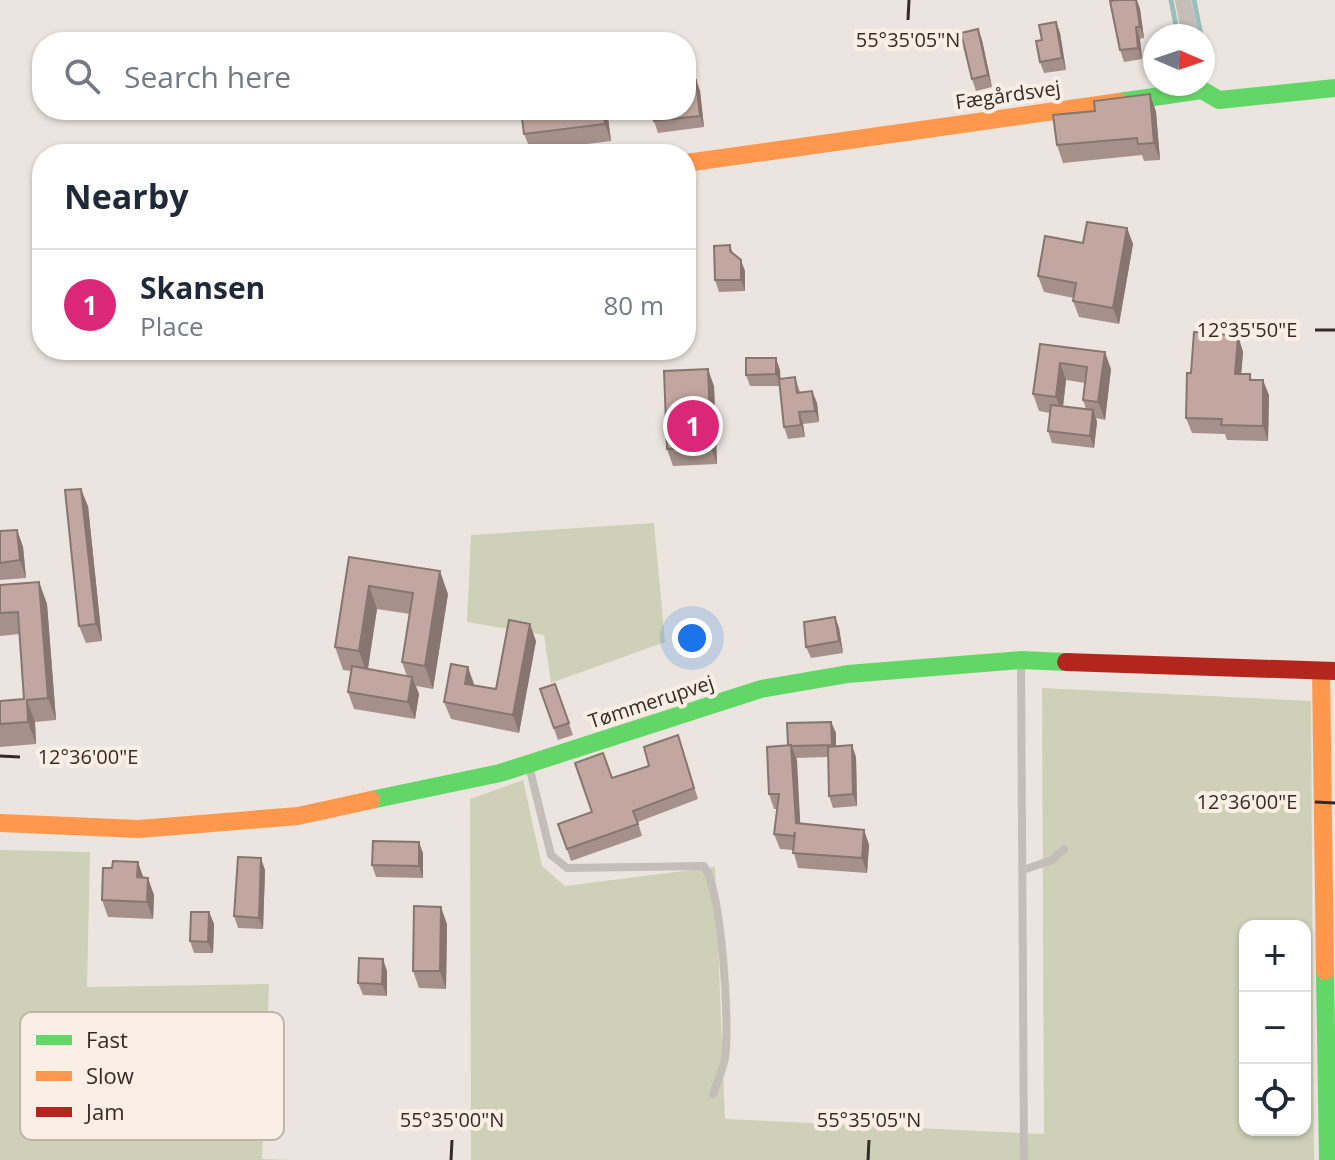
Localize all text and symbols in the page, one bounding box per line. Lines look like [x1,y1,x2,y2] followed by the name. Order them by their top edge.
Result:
[1143,24,1215,96] north arrow
[856,26,960,53] text: 55°35'05"N
[32,32,696,120] search box
[60,54,104,98] icon: search
[124,56,291,97] text: Search here
[954,74,1062,115] street label: Fægårdsvej
[64,173,189,219] text: Nearby
[140,267,265,308] text: Skansen
[83,287,97,323] text: 1
[603,287,664,323] text: 80 m
[140,308,204,344] text: Place
[1197,316,1297,343] text: 12°35'50"E
[667,396,719,456] pin: 1
[672,618,712,658] your location
[585,669,717,734] street label: Tømmerupvej
[38,743,138,770] text: 12°36'00"E
[1197,788,1297,815] text: 12°36'00"E
[1239,920,1311,1136] map controls
[1239,920,1311,992] button: +
[1239,992,1311,1064] button: −
[20,1012,284,1140] legend
[86,1024,128,1054] text: Fast
[86,1060,134,1090] text: Slow
[1239,1064,1311,1136] button: locate
[84,1096,125,1126] text: Jam
[400,1106,504,1133] text: 55°35'00"N
[817,1106,921,1133] text: 55°35'05"N

